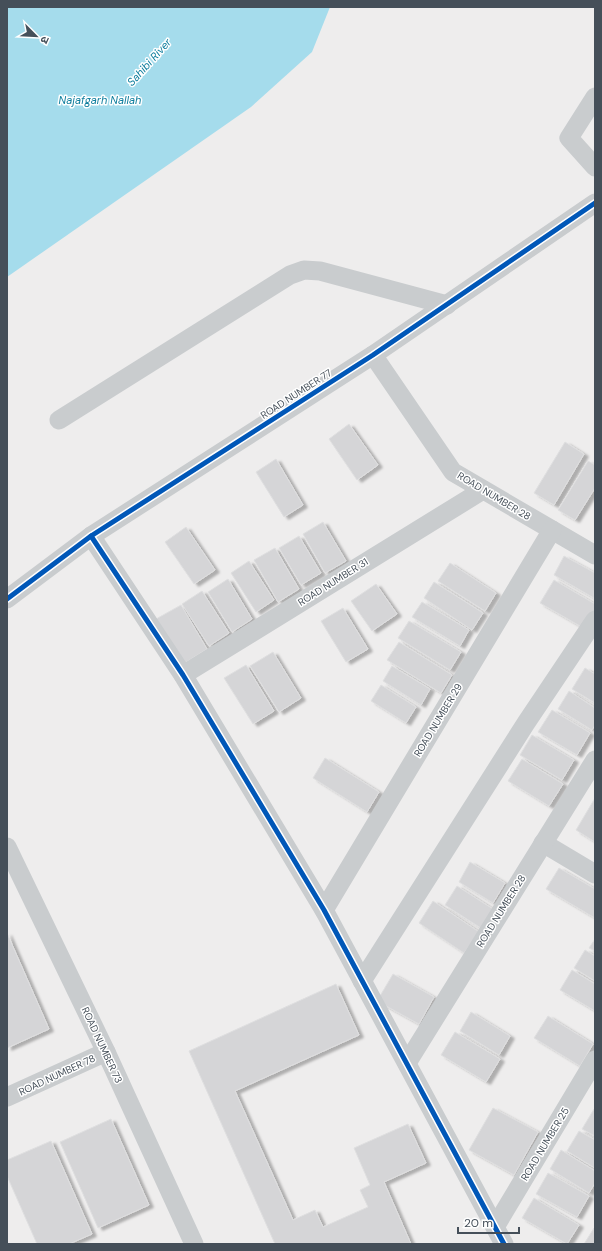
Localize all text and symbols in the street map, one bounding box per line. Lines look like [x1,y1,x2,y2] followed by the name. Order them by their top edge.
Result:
[16,16,56,56] north arrow
[37,34,53,46] text: उ
[124,35,175,89] water label: Sahibi River
[59,93,141,107] water label: Najafgarh Nallah
[258,366,334,422] street label: ROAD NUMBER 77
[455,469,533,523] street label: ROAD NUMBER 28
[295,555,371,609] street label: ROAD NUMBER 31
[411,681,465,759] street label: ROAD NUMBER 29
[473,872,529,950] street label: ROAD NUMBER 28
[79,1005,125,1085] street label: ROAD NUMBER 73
[17,1052,97,1098] street label: ROAD NUMBER 78
[518,1105,572,1183] street label: ROAD NUMBER 25
[458,1209,519,1235] scale bar
[464,1215,493,1231] text: 20 m

